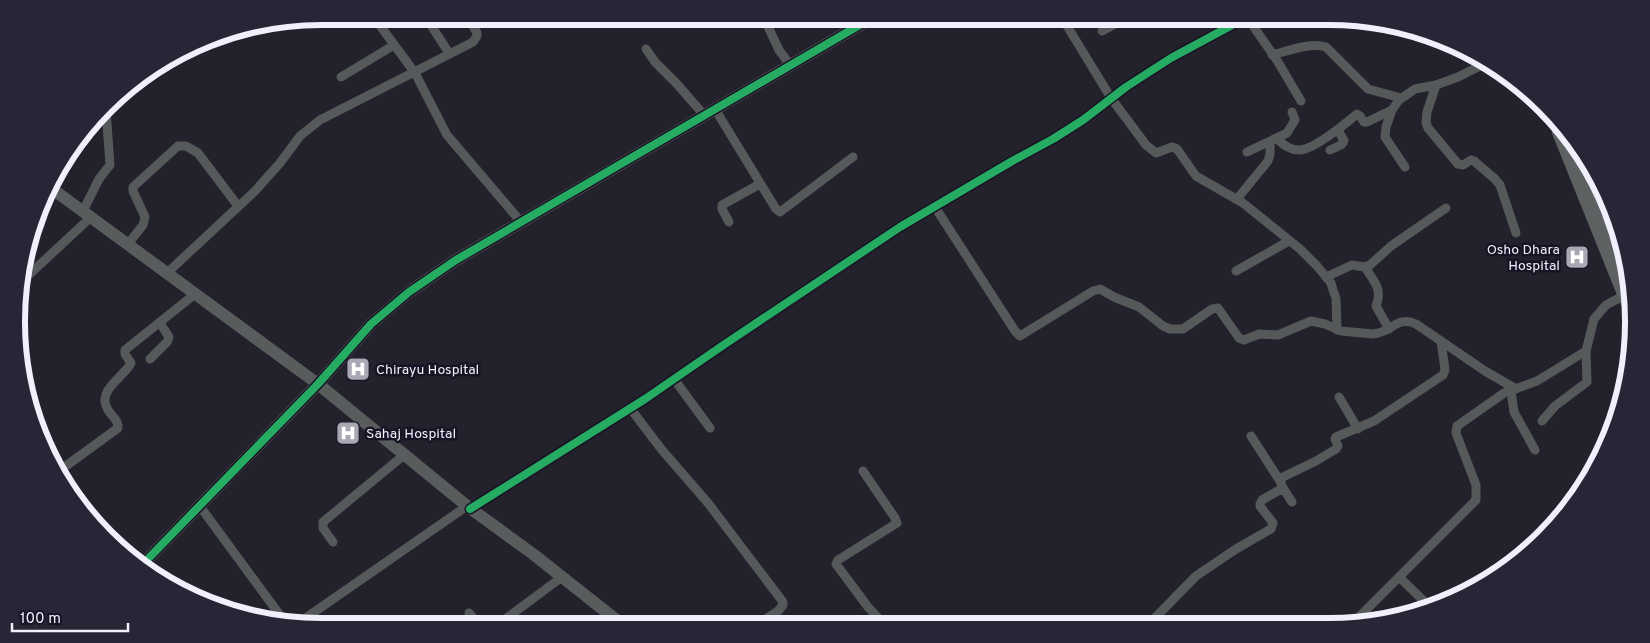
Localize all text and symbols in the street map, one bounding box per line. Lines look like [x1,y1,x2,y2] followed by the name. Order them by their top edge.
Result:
[1487,242,1560,275] place label: Osho Dhara Hospital
[1564,244,1590,270] hospital icon: Osho Dhara Hospital
[345,356,371,382] hospital icon: Chirayu Hospital
[376,362,479,379] place label: Chirayu Hospital
[335,420,361,446] hospital icon: Sahaj Hospital
[366,426,456,443] place label: Sahaj Hospital
[12,600,129,632] scale bar
[20,610,61,629] text: 100 m

